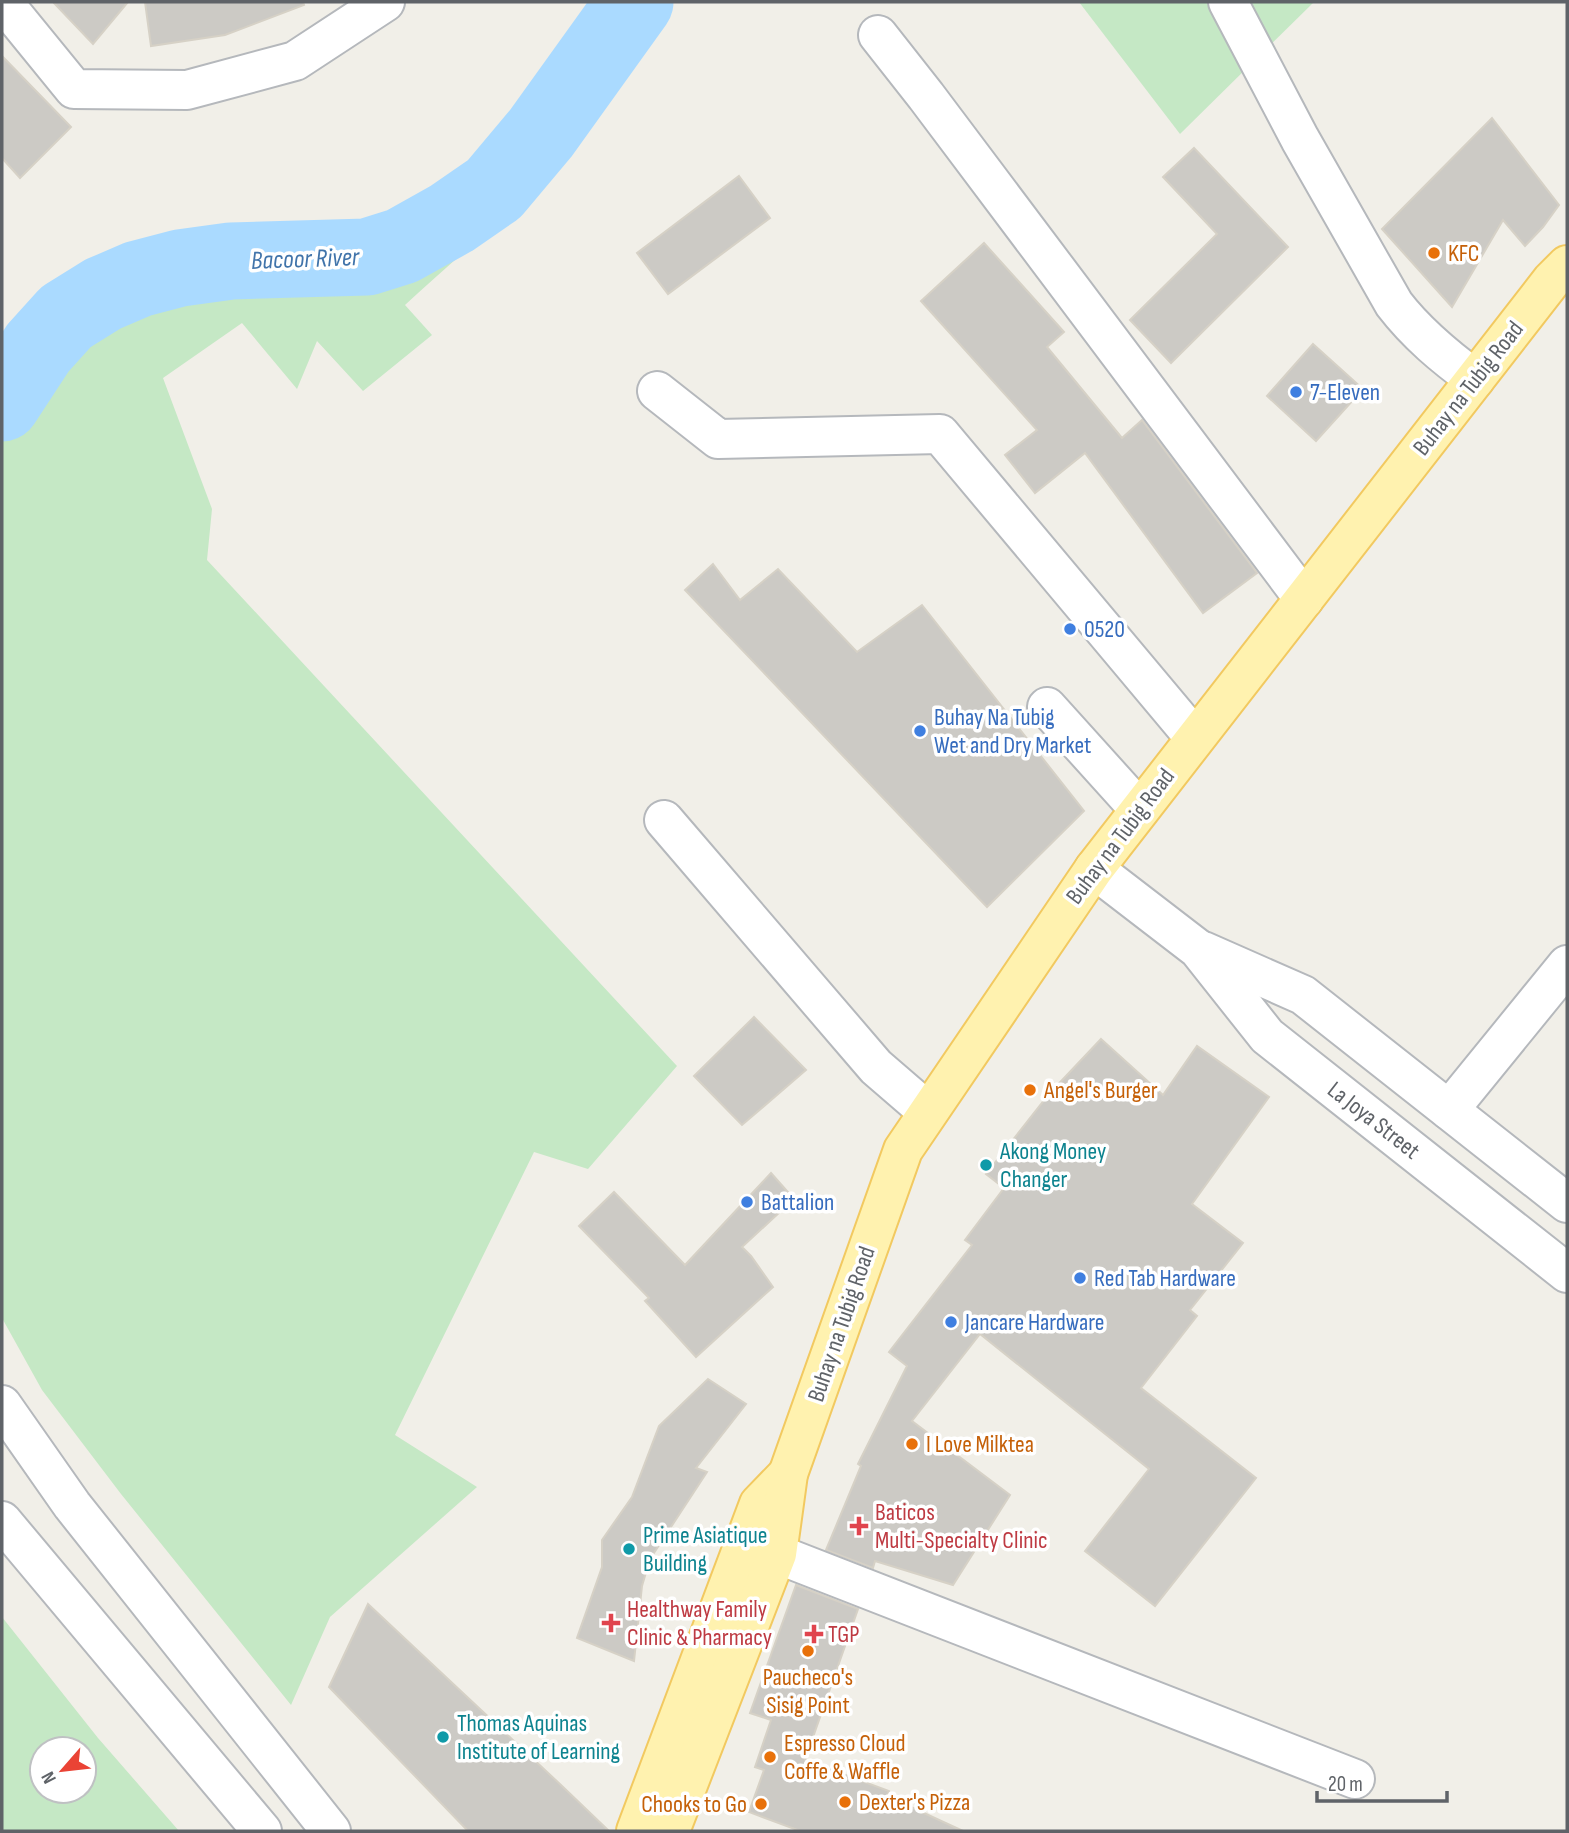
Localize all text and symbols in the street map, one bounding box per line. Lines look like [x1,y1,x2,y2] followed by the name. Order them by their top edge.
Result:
[1448,239,1480,268] place label: KFC
[250,242,361,277] water label: Bacoor River
[1426,245,1442,261] marker: KFC
[1407,315,1530,461] street label: Buhay na Tubig Road
[1310,378,1380,407] place label: 7-Eleven
[1288,384,1304,400] marker: 7-Eleven
[1084,615,1125,644] place label: 0520
[1062,621,1078,637] marker: 0520
[934,703,1091,760] place label: Buhay Na Tubig Wet and Dry Market
[912,723,928,739] marker: Buhay Na Tubig Wet and Dry Market
[1060,763,1181,910] street label: Buhay na Tubig Road
[1322,1075,1426,1165] street label: La Joya Street
[1043,1076,1158,1105] place label: Angel's Burger
[1022,1082,1038,1098] marker: Angel's Burger
[999,1137,1106,1194] place label: Akong Money Changer
[978,1157,994,1173] marker: Akong Money Changer
[761,1188,834,1217] place label: Battalion
[739,1194,755,1210] marker: Battalion
[801,1243,882,1406] street label: Buhay na Tubig Road
[1094,1264,1236,1293] place label: Red Tab Hardware
[1072,1270,1088,1286] marker: Red Tab Hardware
[964,1308,1104,1337] place label: Jancare Hardware
[943,1314,959,1330] marker: Jancare Hardware
[926,1430,1034,1459] place label: I Love Milktea
[904,1436,920,1452] marker: I Love Milktea
[875,1498,1048,1555] place label: Baticos Multi-Specialty Clinic
[849,1516,869,1536] marker: Baticos Multi-Specialty Clinic
[643,1521,767,1578] place label: Prime Asiatique Building
[621,1541,637,1557] marker: Prime Asiatique Building
[627,1595,772,1652] place label: Healthway Family Clinic & Pharmacy
[601,1613,621,1633] marker: Healthway Family Clinic & Pharmacy
[828,1620,860,1649] place label: TGP
[806,1626,822,1642] marker: TGP
[800,1643,816,1659] marker: Paucheco's Sisig Point
[763,1663,853,1720] place label: Paucheco's Sisig Point
[457,1709,620,1766] place label: Thomas Aquinas Institute of Learning
[435,1729,451,1745] marker: Thomas Aquinas Institute of Learning
[784,1729,905,1786] place label: Espresso Cloud Coffe & Waffle
[28,1735,98,1805] north arrow
[762,1749,778,1765] marker: Espresso Cloud Coffe & Waffle
[1317,1759,1446,1803] scale bar
[37,1767,62,1787] text: N
[1328,1772,1363,1797] text: 20 m
[859,1788,970,1817] place label: Dexter's Pizza
[641,1790,747,1819] place label: Chooks to Go
[837,1794,853,1810] marker: Dexter's Pizza
[753,1796,769,1812] marker: Chooks to Go

